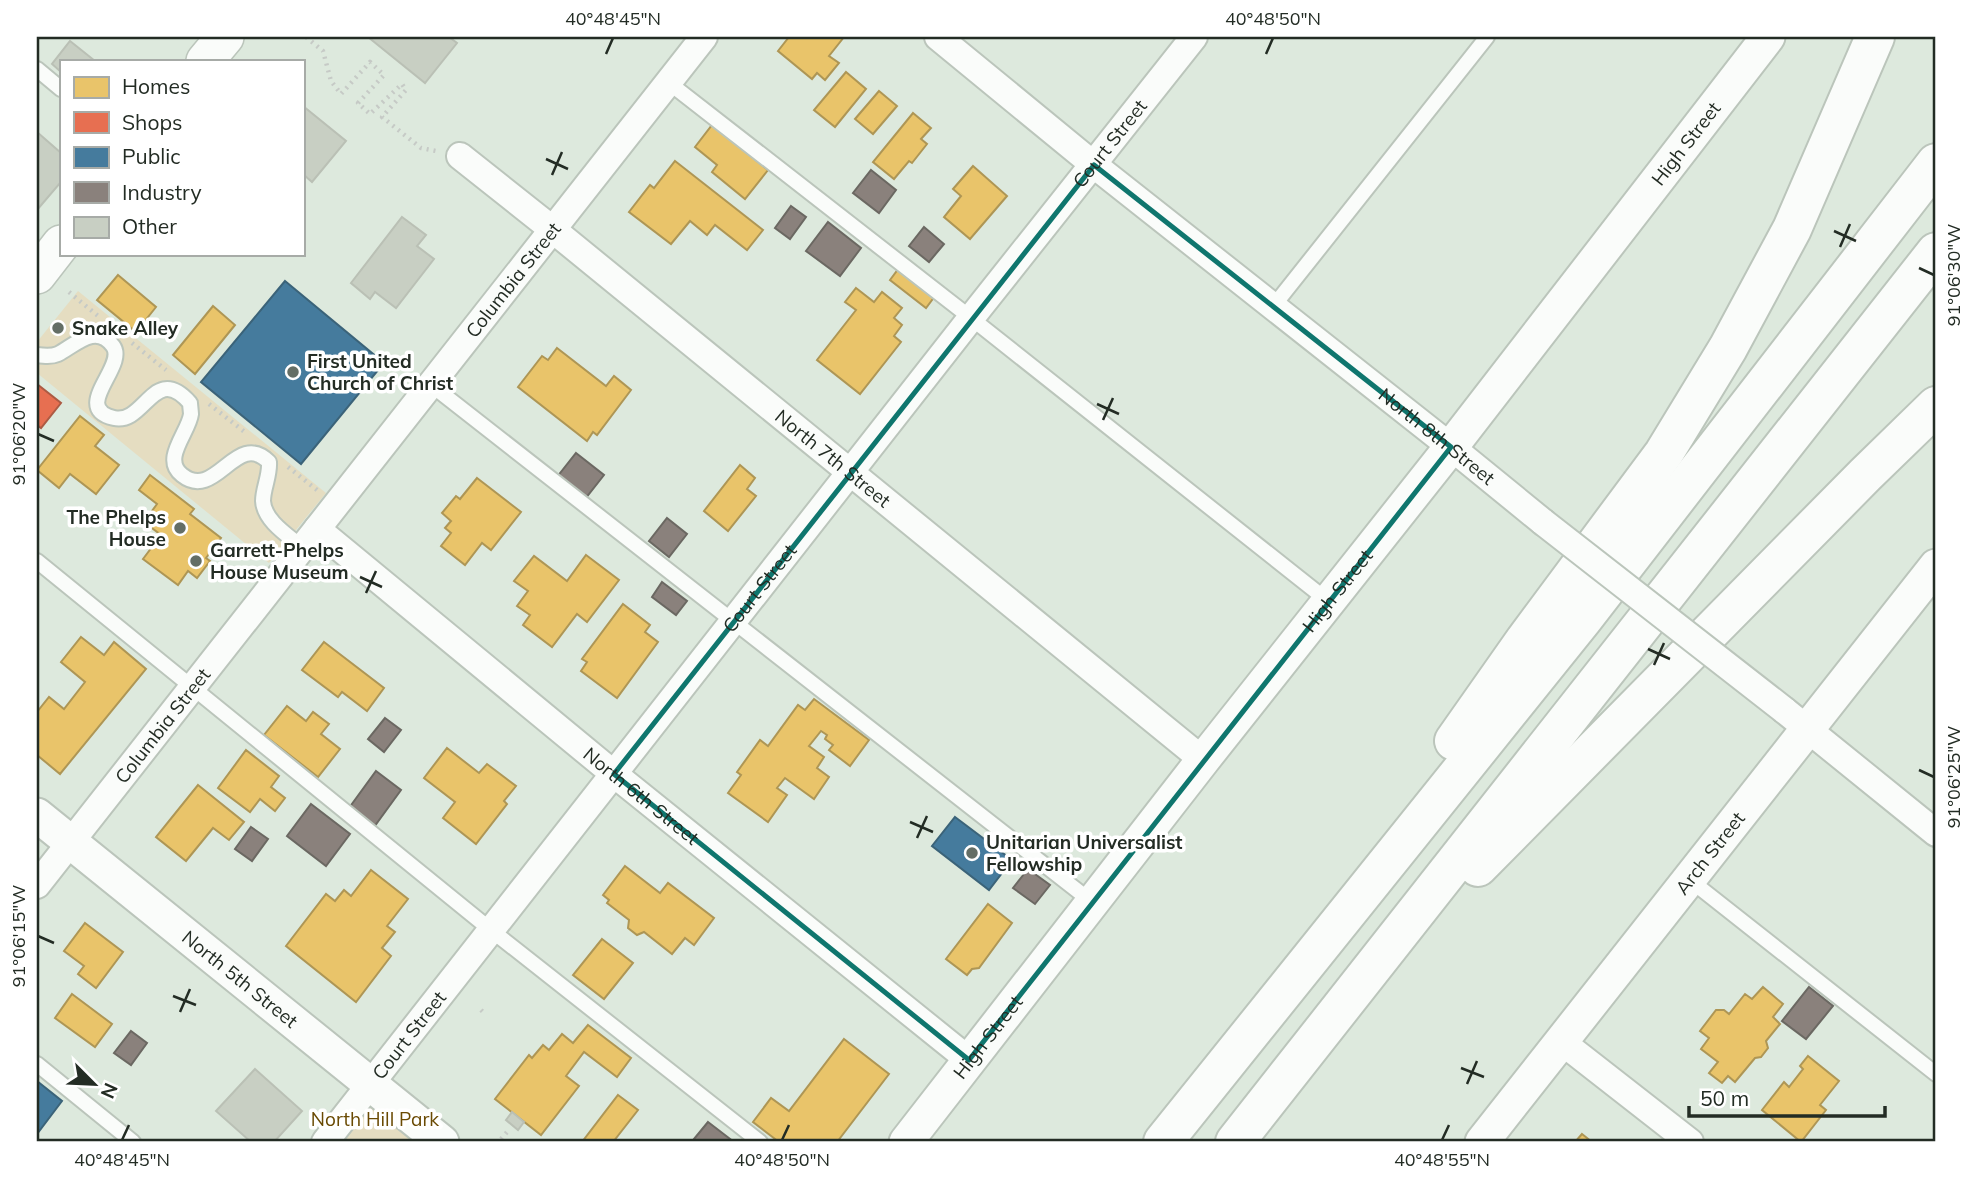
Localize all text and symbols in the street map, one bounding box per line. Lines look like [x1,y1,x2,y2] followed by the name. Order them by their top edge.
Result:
[565,7,661,30] text: 40°48'45"N
[1225,7,1321,30] text: 40°48'50"N
[60,60,304,256] legend
[122,73,190,99] text: Homes
[1067,94,1152,192] street label: Court Street
[1646,97,1726,190] street label: High Street
[122,109,182,135] text: Shops
[122,143,181,169] text: Public
[122,179,202,205] text: Industry
[122,213,177,239] text: Other
[460,217,566,342] street label: Columbia Street
[1942,224,1965,326] text: 91°06'30"W
[72,316,179,340] place label: Snake Alley
[50,320,66,336] marker: Snake Alley
[307,349,453,395] place label: First United Church of Christ
[285,364,301,380] marker: First United Church of Christ
[7,383,30,485] text: 91°06'20"W
[1374,383,1500,490] street label: North 8th Street
[770,404,896,513] street label: North 7th Street
[66,505,166,551] place label: The Phelps House
[172,520,188,536] marker: The Phelps House
[210,538,349,584] place label: Garrett-Phelps House Museum
[717,539,802,637] street label: Court Street
[1297,544,1378,637] street label: High Street
[188,553,204,569] marker: Garrett-Phelps House Museum
[110,663,216,788] street label: Columbia Street
[1942,726,1965,828] text: 91°06'25"W
[579,742,704,850] street label: North 6th Street
[1670,806,1750,899] street label: Arch Street
[986,830,1183,876] place label: Unitarian Universalist Fellowship
[964,845,980,861] marker: Unitarian Universalist Fellowship
[7,885,30,987] text: 91°06'15"W
[177,925,303,1033] street label: North 5th Street
[367,986,451,1084] street label: Court Street
[948,990,1028,1084] street label: High Street
[60,1050,130,1120] north arrow
[1689,1074,1885,1118] scale bar
[96,1079,123,1102] text: N
[1700,1085,1749,1111] text: 50 m
[311,1107,439,1131] park label: North Hill Park
[74,1148,170,1171] text: 40°48'45"N
[734,1148,830,1171] text: 40°48'50"N
[1394,1148,1490,1171] text: 40°48'55"N

